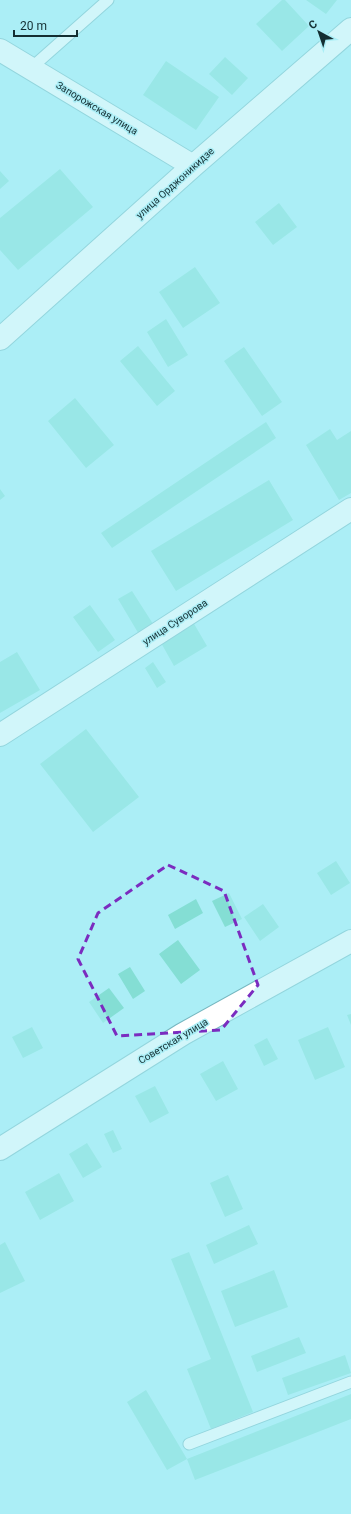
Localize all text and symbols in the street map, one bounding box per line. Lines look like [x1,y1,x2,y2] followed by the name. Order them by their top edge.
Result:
[14,12,77,38] scale bar
[299,12,339,52] north arrow
[306,17,320,32] text: С
[20,19,47,33] text: 20 m
[54,79,140,137] street label: Запорожская улица
[134,145,216,221] street label: улица Орджоникидзе
[141,597,209,647] street label: улица Суворова
[136,1016,210,1066] street label: Советская улица

